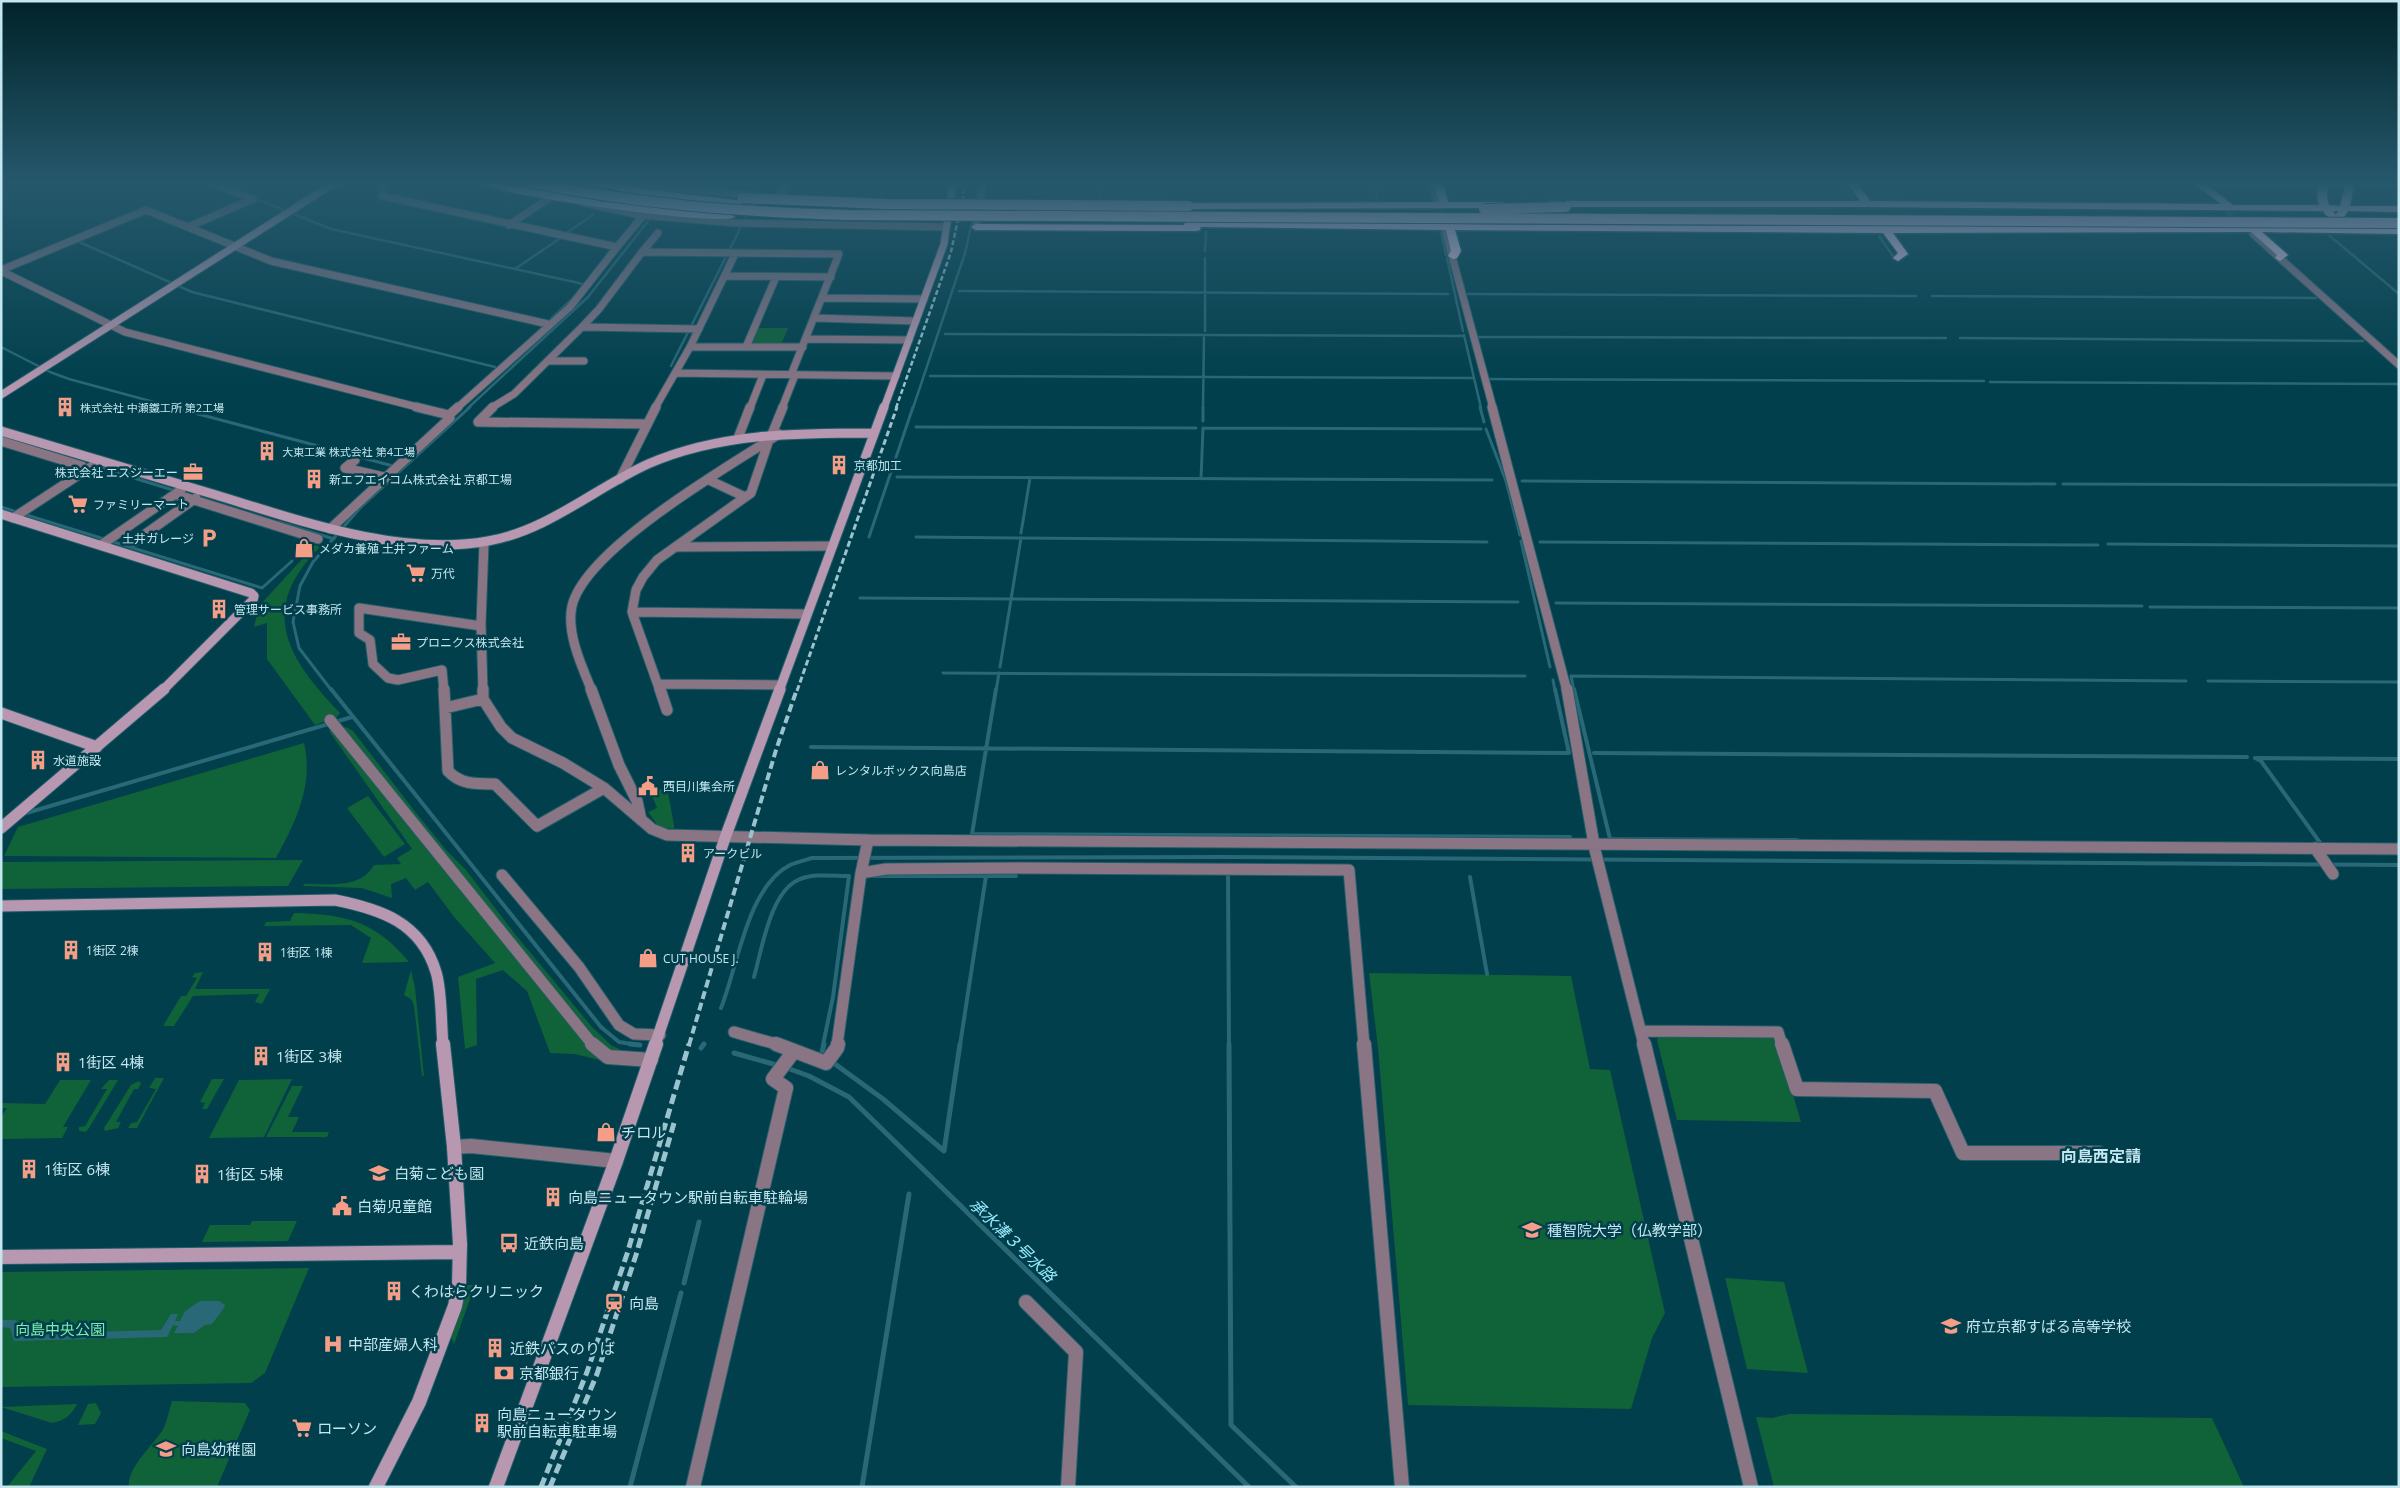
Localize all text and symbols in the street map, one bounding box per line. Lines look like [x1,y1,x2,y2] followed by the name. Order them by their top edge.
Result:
[54,396,76,418] building icon: 株式会社 中瀬鐵工所 第2工場
[80,400,224,415] place label: 株式会社 中瀬鐵工所 第2工場
[256,440,278,462] building icon: 大東工業 株式会社 第4工場
[282,444,415,459] place label: 大東工業 株式会社 第4工場
[828,454,850,476] building icon: 京都加工
[854,457,902,474] place label: 京都加工
[182,461,204,483] office icon: 株式会社 エスジーエー
[55,464,178,481] place label: 株式会社 エスジーエー
[303,468,325,490] building icon: 新エフエイコム株式会社 京都工場
[329,471,512,488] place label: 新エフエイコム株式会社 京都工場
[67,493,89,515] supermarket icon: ファミリーマート
[93,496,189,513] place label: ファミリーマート
[198,527,220,549] parking icon: 土井ガレージ
[122,530,194,547] place label: 土井ガレージ
[293,537,315,559] shop icon: メダカ養殖 土井ファーム
[319,540,454,557] place label: メダカ養殖 土井ファーム
[405,562,427,584] supermarket icon: 万代
[431,565,455,582] place label: 万代
[208,598,230,620] building icon: 管理サービス事務所
[234,601,342,618] place label: 管理サービス事務所
[390,631,412,653] office icon: プロニクス株式会社
[416,634,524,651] place label: プロニクス株式会社
[27,749,49,771] building icon: 水道施設
[53,752,101,769] place label: 水道施設
[809,759,831,781] shop icon: レンタルボックス向島店
[835,762,967,779] place label: レンタルボックス向島店
[637,775,659,797] public building icon: 西目川集会所
[663,778,735,795] place label: 西目川集会所
[677,842,699,864] building icon: アークビル
[703,845,762,862] place label: アークビル
[60,939,82,961] building icon: 1街区 2棟
[254,941,276,963] building icon: 1街区 1棟
[86,942,139,959] place label: 1街区 2棟
[280,944,333,961] place label: 1街区 1棟
[637,947,659,969] shop icon: CUT HOUSE J.
[663,950,739,967] place label: CUT HOUSE J.
[250,1045,272,1067] building icon: 1街区 3棟
[276,1046,342,1066] place label: 1街区 3棟
[52,1051,74,1073] building icon: 1街区 4棟
[78,1052,144,1072] place label: 1街区 4棟
[595,1121,617,1143] shop icon: チロル
[621,1122,666,1142] place label: チロル
[2061,1145,2141,1167] district label: 向島西定請
[18,1158,40,1180] building icon: 1街区 6棟
[44,1159,110,1179] place label: 1街区 6棟
[368,1162,390,1184] school or university icon: 白菊こども園
[191,1163,213,1185] building icon: 1街区 5棟
[394,1163,484,1183] place label: 白菊こども園
[217,1164,283,1184] place label: 1街区 5棟
[542,1186,564,1208] building icon: 向島ニュータウン駅前自転車駐輪場
[568,1187,808,1207] place label: 向島ニュータウン駅前自転車駐輪場
[965,1193,1062,1288] water label: 承水溝３号水路
[331,1195,353,1217] public building icon: 白菊児童館
[357,1196,432,1216] place label: 白菊児童館
[1521,1219,1543,1241] school or university icon: 種智院大学（仏教学部）
[1547,1220,1712,1240] place label: 種智院大学（仏教学部）
[498,1232,520,1254] bus stop icon: 近鉄向島
[524,1233,584,1253] place label: 近鉄向島
[383,1280,405,1302] building icon: くわはらクリニック
[409,1281,544,1301] place label: くわはらクリニック
[603,1292,625,1314] station icon: 向島
[629,1293,659,1313] place label: 向島
[1940,1315,1962,1337] school or university icon: 府立京都すばる高等学校
[1966,1316,2131,1336] place label: 府立京都すばる高等学校
[15,1319,105,1339] park label: 向島中央公園
[322,1333,344,1355] hospital icon: 中部産婦人科
[348,1334,438,1354] place label: 中部産婦人科
[484,1337,506,1359] building icon: 近鉄バスのりば
[510,1338,615,1358] place label: 近鉄バスのりば
[493,1362,515,1384] bank icon: 京都銀行
[519,1363,579,1383] place label: 京都銀行
[497,1404,617,1441] place label: 向島ニュータウン 駅前自転車駐車場
[471,1412,493,1434] building icon: 向島ニュータウン 駅前自転車駐車場
[291,1417,313,1439] supermarket icon: ローソン
[317,1418,377,1438] place label: ローソン
[155,1438,177,1460] school or university icon: 向島幼稚園
[181,1439,256,1459] place label: 向島幼稚園

